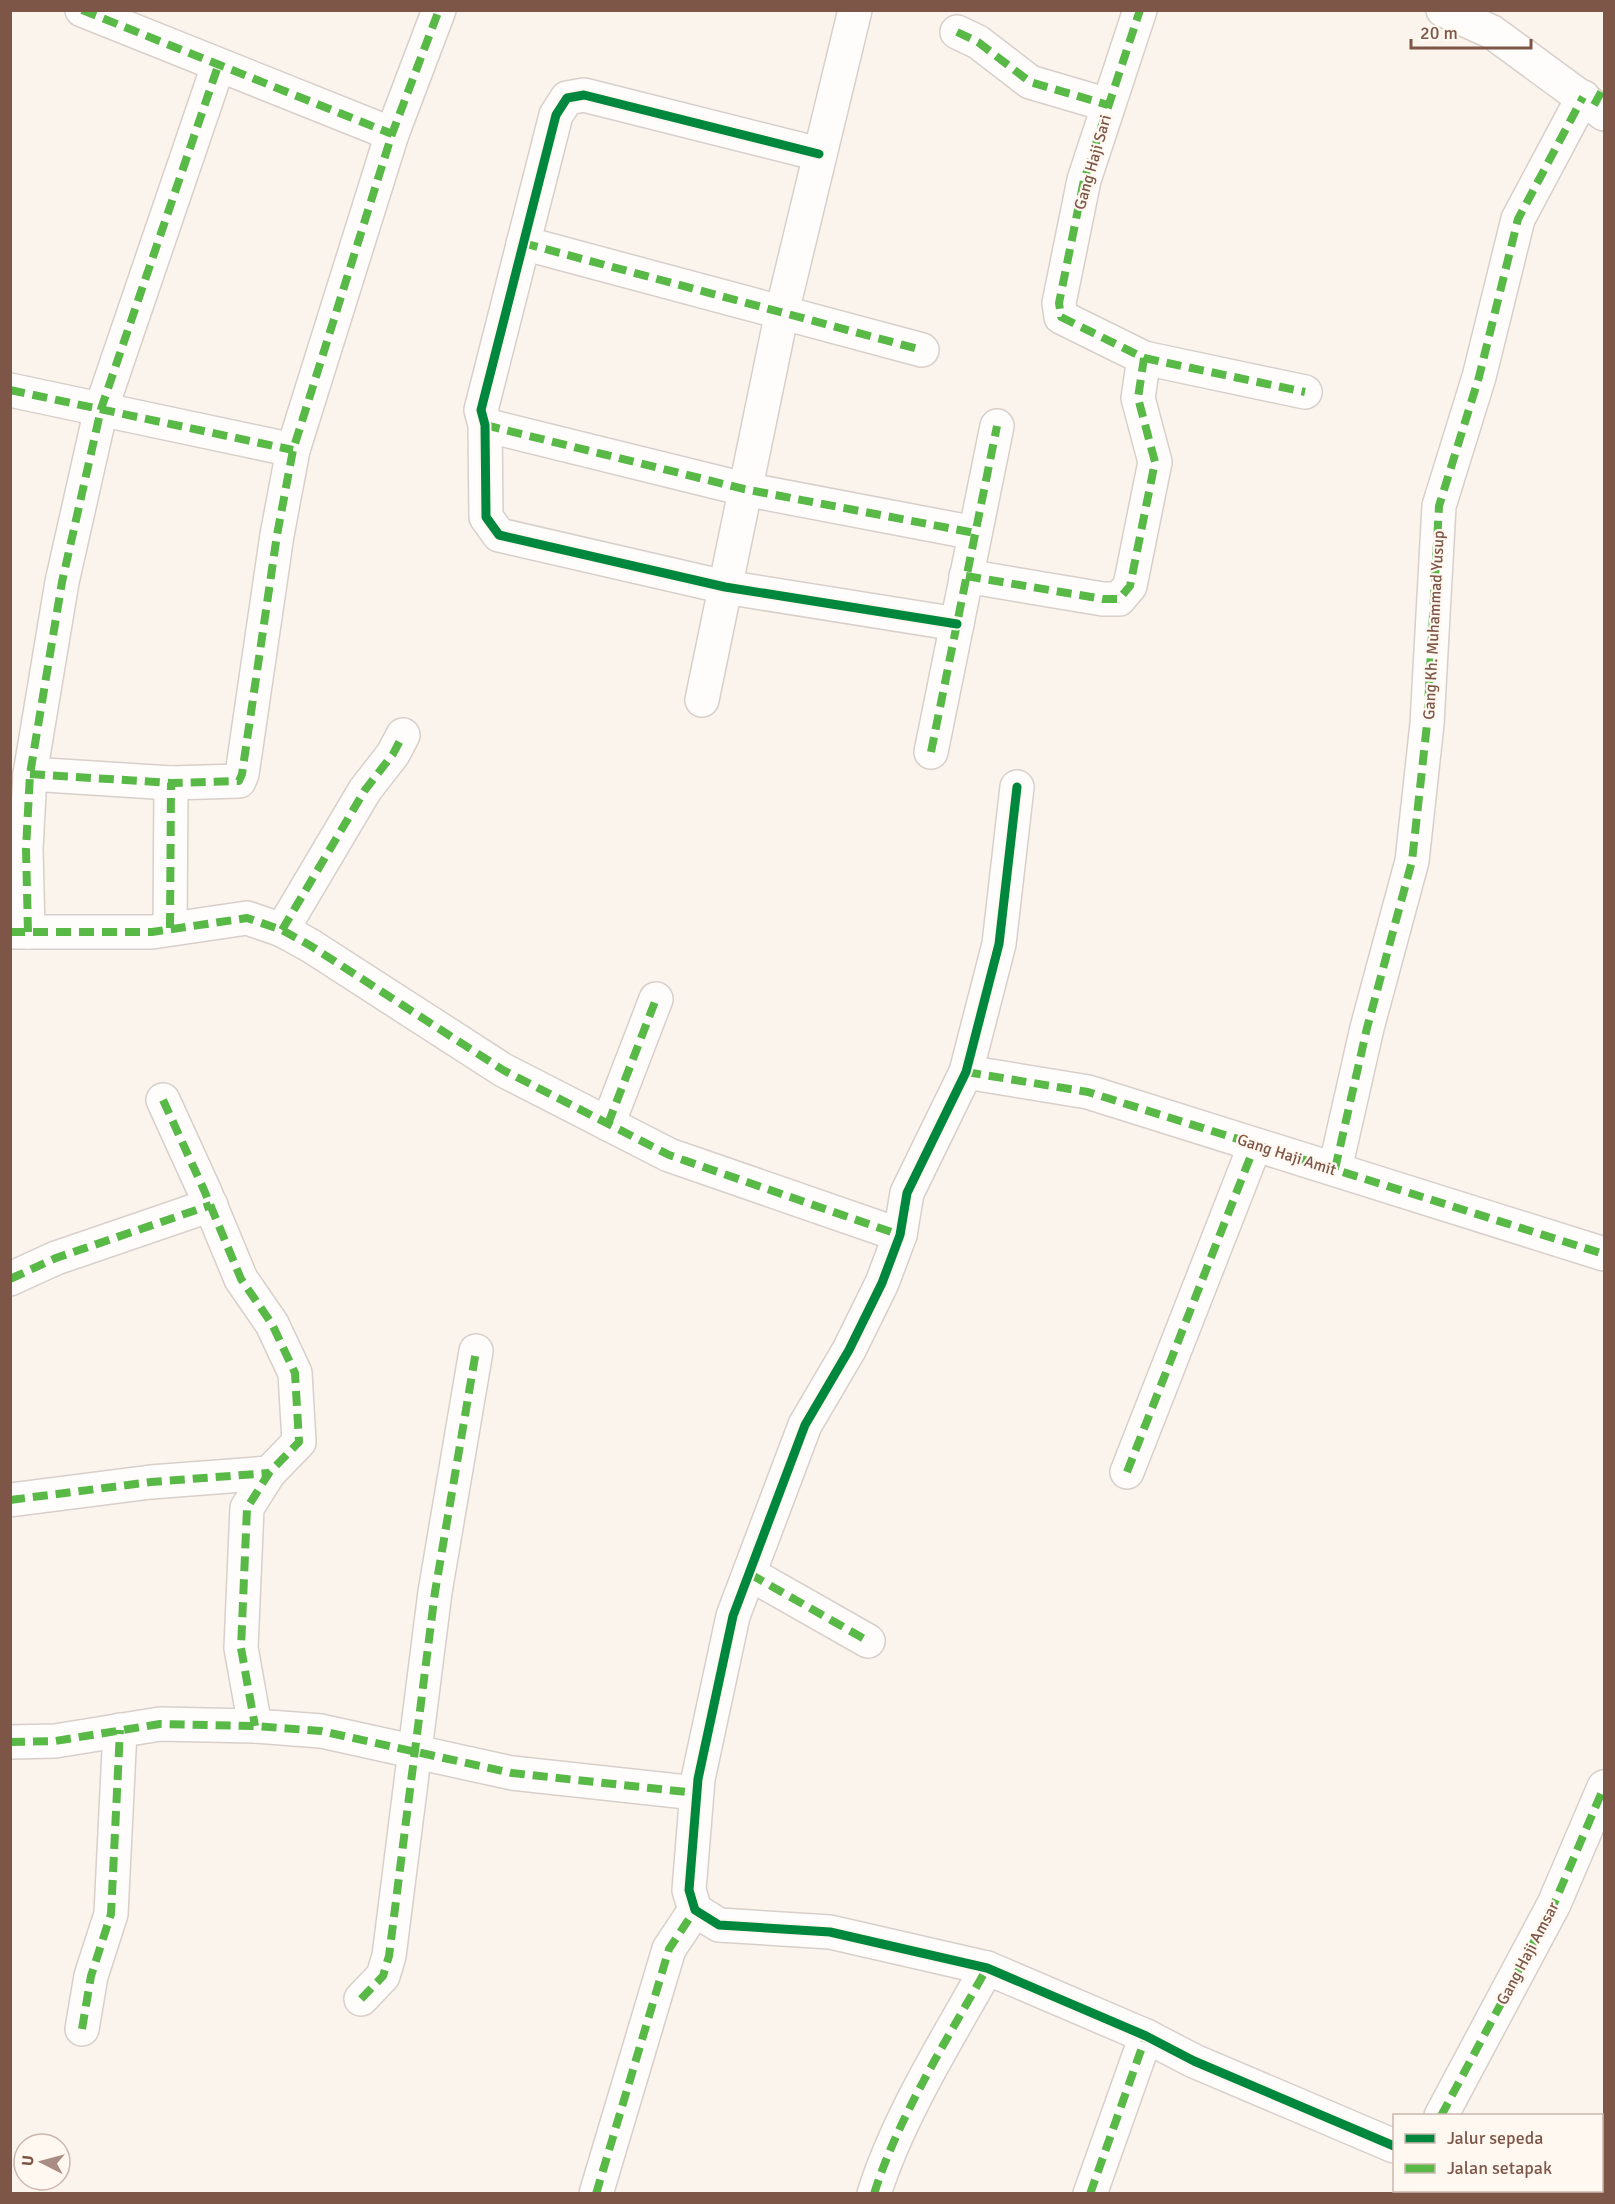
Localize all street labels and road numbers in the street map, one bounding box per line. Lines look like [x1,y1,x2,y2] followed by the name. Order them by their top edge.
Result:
[1070,112,1116,212] street label: Gang Haji Sari
[1419,530,1449,720] street label: Gang Kh. Muhammad Yusup
[1235,1130,1339,1180] street label: Gang Haji Amit
[1492,1898,1563,2008] street label: Gang Haji Amsar

